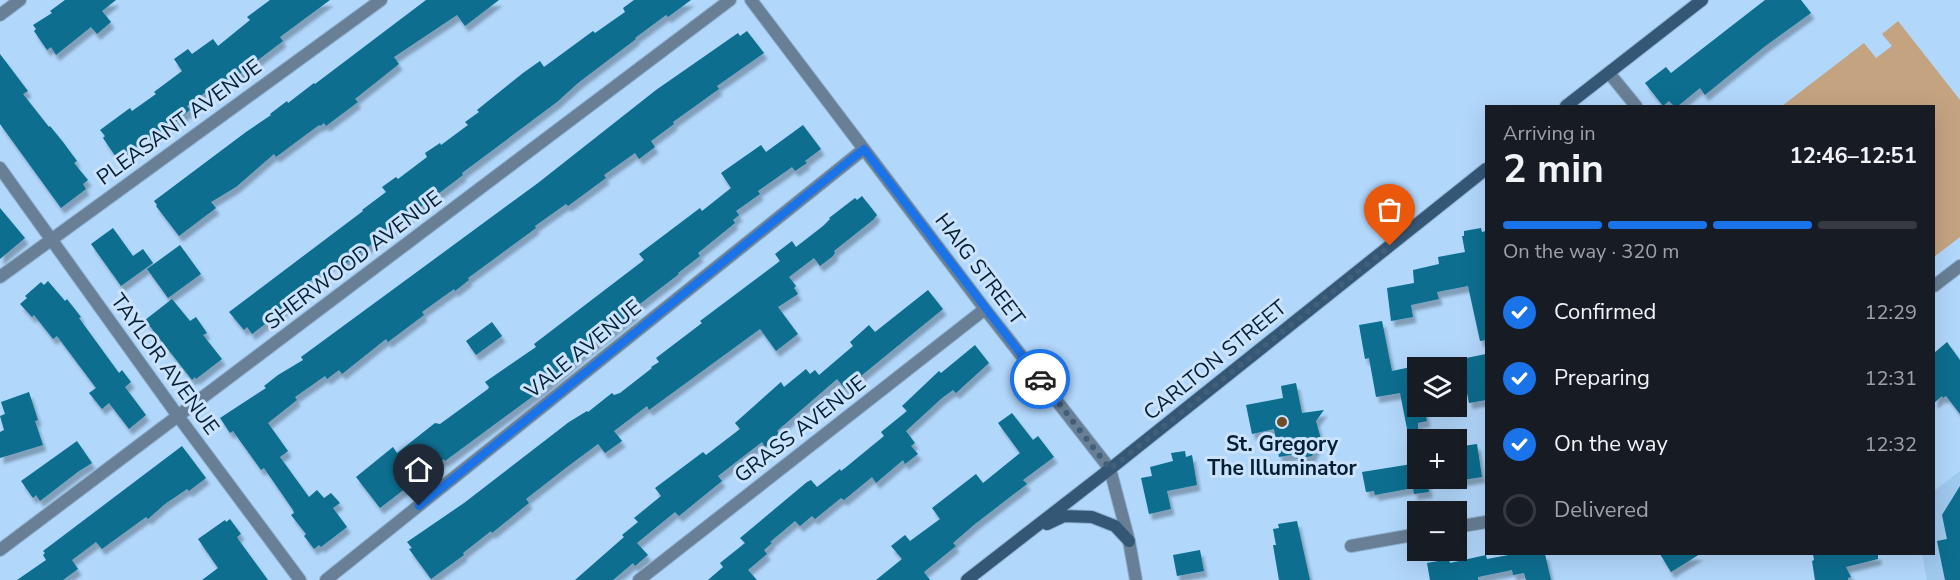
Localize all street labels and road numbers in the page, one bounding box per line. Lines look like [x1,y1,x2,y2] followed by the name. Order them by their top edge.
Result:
[91,53,267,191] street label: PLEASANT AVENUE
[259,184,447,336] street label: SHERWOOD AVENUE
[929,207,1032,331] street label: HAIG STREET
[104,288,226,440] street label: TAYLOR AVENUE
[1138,293,1293,427] street label: CARLTON STREET
[518,294,647,405] street label: VALE AVENUE
[729,369,871,489] street label: GRASS AVENUE

